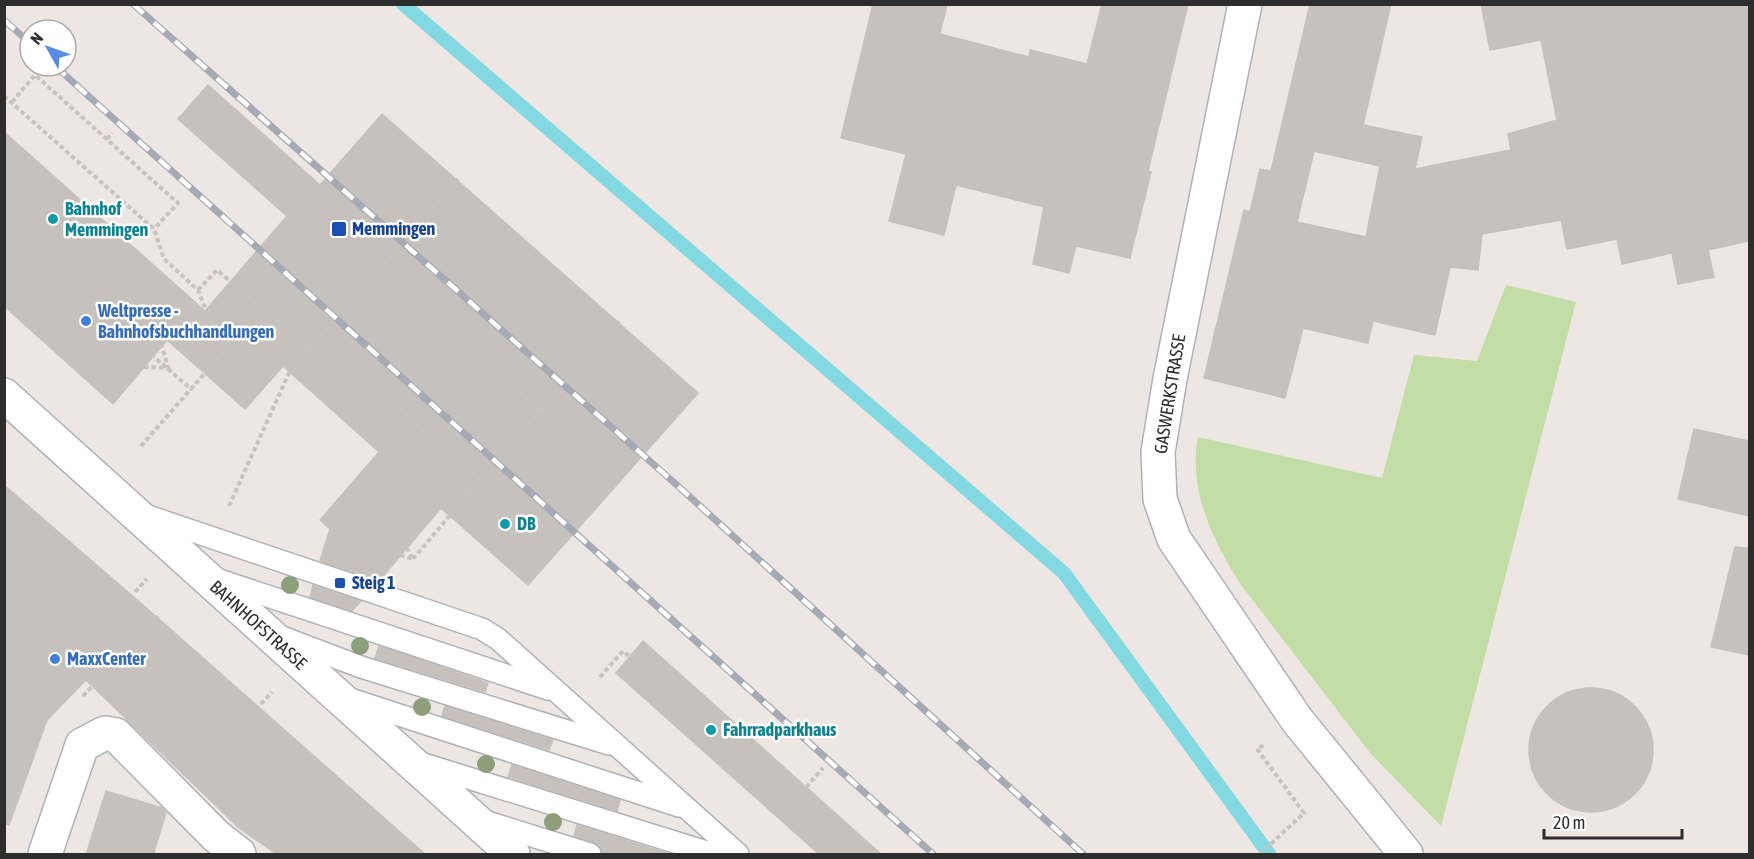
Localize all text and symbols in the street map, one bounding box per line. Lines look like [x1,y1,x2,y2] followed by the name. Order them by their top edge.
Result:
[18,18,78,78] north arrow
[27,29,46,48] text: N
[65,198,149,240] place label: Bahnhof Memmingen
[46,212,60,226] marker: Bahnhof Memmingen
[352,218,436,239] place label: Memmingen
[330,220,348,238] marker: Memmingen
[97,300,275,342] place label: Weltpresse - Bahnhofsbuchhandlungen
[79,314,93,328] marker: Weltpresse - Bahnhofsbuchhandlungen
[1150,332,1189,455] street label: GASWERKSTRASSE
[517,513,536,534] place label: DB
[498,517,512,531] marker: DB
[352,572,396,593] place label: Steig 1
[206,576,311,674] street label: BAHNHOFSTRASSE
[333,576,347,590] marker: Steig 1
[67,648,146,669] place label: MaxxCenter
[48,652,62,666] marker: MaxxCenter
[723,719,837,740] place label: Fahrradparkhaus
[704,723,718,737] marker: Fahrradparkhaus
[1544,802,1682,840] scale bar
[1553,812,1585,833] text: 20 m

